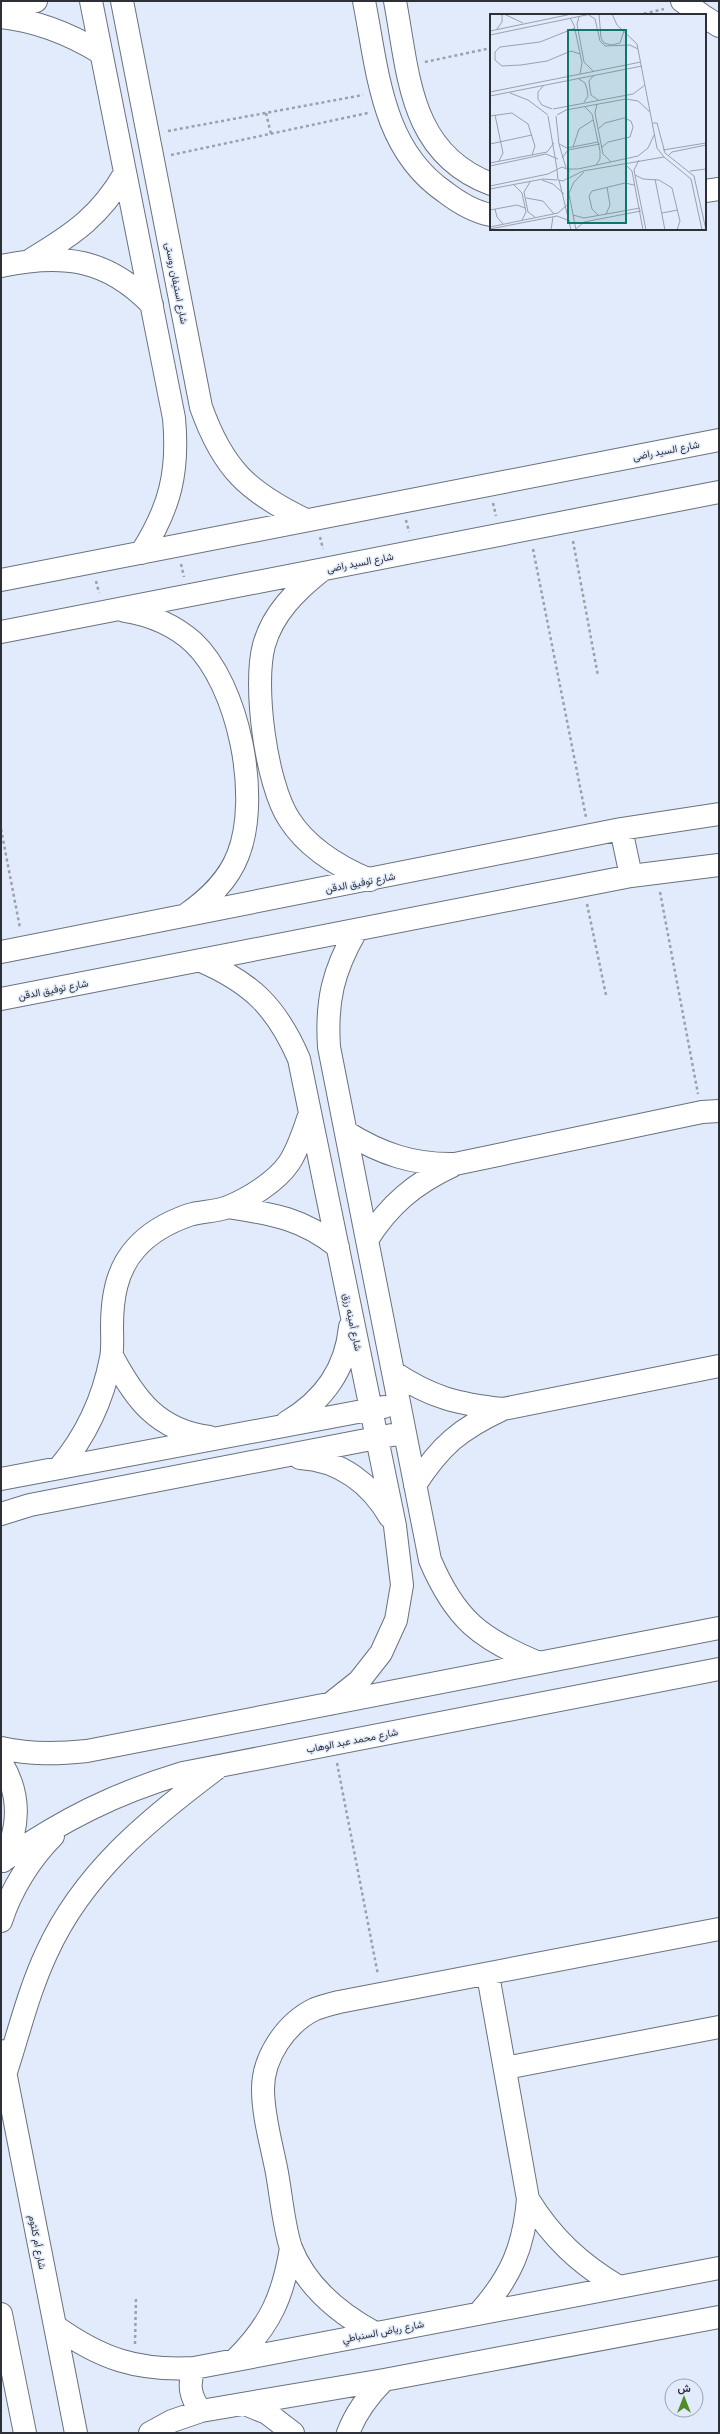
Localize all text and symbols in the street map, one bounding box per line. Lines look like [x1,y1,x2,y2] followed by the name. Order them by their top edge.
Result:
[490,14,706,230] inset map
[162,241,192,325] street label: شارع استيفان روستى
[631,437,701,463] street label: شارع السيد راضى
[325,549,395,575] street label: شارع السيد راضى
[324,868,396,896] street label: شارع توفيق الدقن
[17,975,89,1003] street label: شارع توفيق الدقن
[340,1292,366,1352] street label: شارع أمينه رزق
[305,1724,399,1756] street label: شارع محمد عبد الوهاب
[26,2214,50,2271] street label: شارع أم كلثوم
[341,2316,426,2348] street label: شارع رياض السنباطي
[664,2378,704,2418] north arrow
[677,2380,691,2395] text: ش

